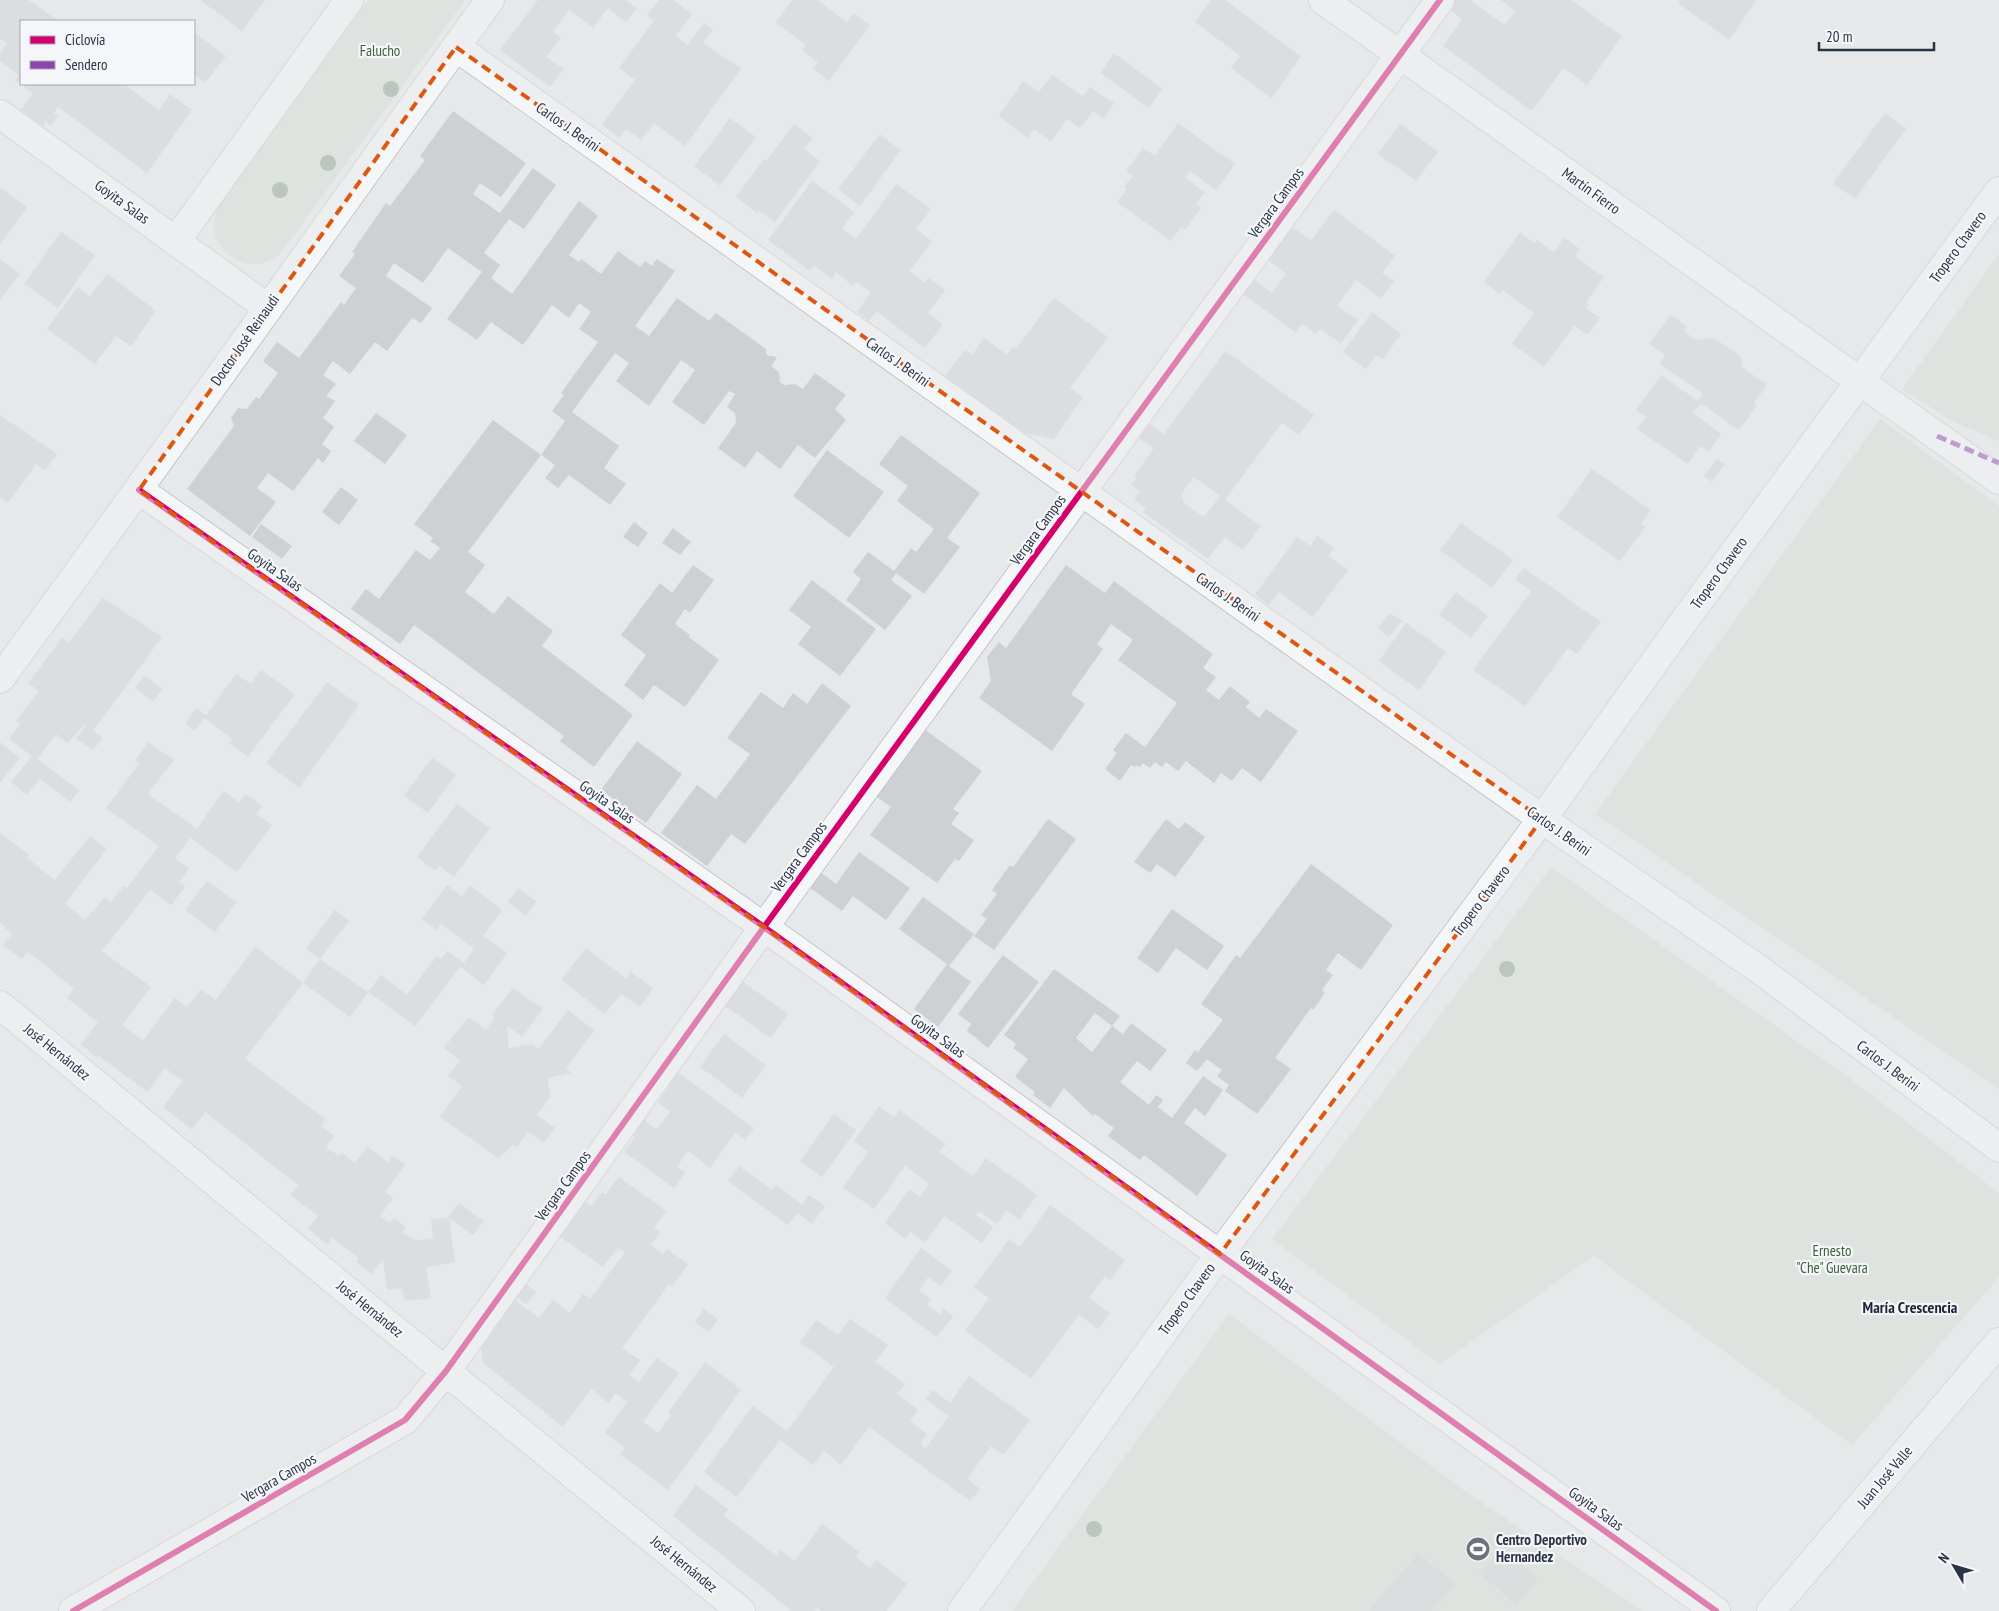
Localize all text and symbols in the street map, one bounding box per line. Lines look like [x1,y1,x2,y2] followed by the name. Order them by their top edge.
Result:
[20,20,195,85] legend
[1819,20,1934,52] scale bar
[1826,27,1852,46] text: 20 m
[65,30,105,49] text: Ciclovía
[360,41,400,60] park label: Falucho
[65,55,107,74] text: Sendero
[533,98,604,156] street label: Carlos J. Berini
[1558,163,1624,218] street label: Martín Fierro
[1243,164,1308,243] street label: Vergara Campos
[91,175,153,228] street label: Goyita Salas
[1925,207,1990,287] street label: Tropero Chavero
[206,290,283,389] street label: Doctor José Reinaudi
[863,333,934,391] street label: Carlos J. Berini
[1005,491,1070,570] street label: Vergara Campos
[1686,533,1751,613] street label: Tropero Chavero
[244,544,307,595] street label: Goyita Salas
[1193,568,1264,626] street label: Carlos J. Berini
[576,776,639,827] street label: Goyita Salas
[1524,802,1595,860] street label: Carlos J. Berini
[766,818,831,897] street label: Vergara Campos
[1448,861,1514,940] street label: Tropero Chavero
[907,1009,969,1062] street label: Goyita Salas
[19,1018,94,1084] street label: José Hernández
[1853,1036,1924,1095] street label: Carlos J. Berini
[530,1147,595,1226] street label: Vergara Campos
[1796,1241,1868,1277] park label: Ernesto "Che" Guevara
[1236,1245,1298,1298] street label: Goyita Salas
[1154,1259,1219,1339] street label: Tropero Chavero
[332,1275,407,1341] street label: José Hernández
[1863,1297,1958,1317] district label: María Crescencia
[1852,1442,1916,1513] street label: Juan José Valle
[237,1449,319,1507] street label: Vergara Campos
[1565,1482,1627,1535] street label: Goyita Salas
[646,1530,721,1596] street label: José Hernández
[1496,1530,1587,1566] place label: Centro Deportivo Hernandez
[1465,1536,1491,1562] sports icon: Centro Deportivo Hernandez
[1929,1541,1979,1591] north arrow
[1934,1549,1953,1567] text: N

